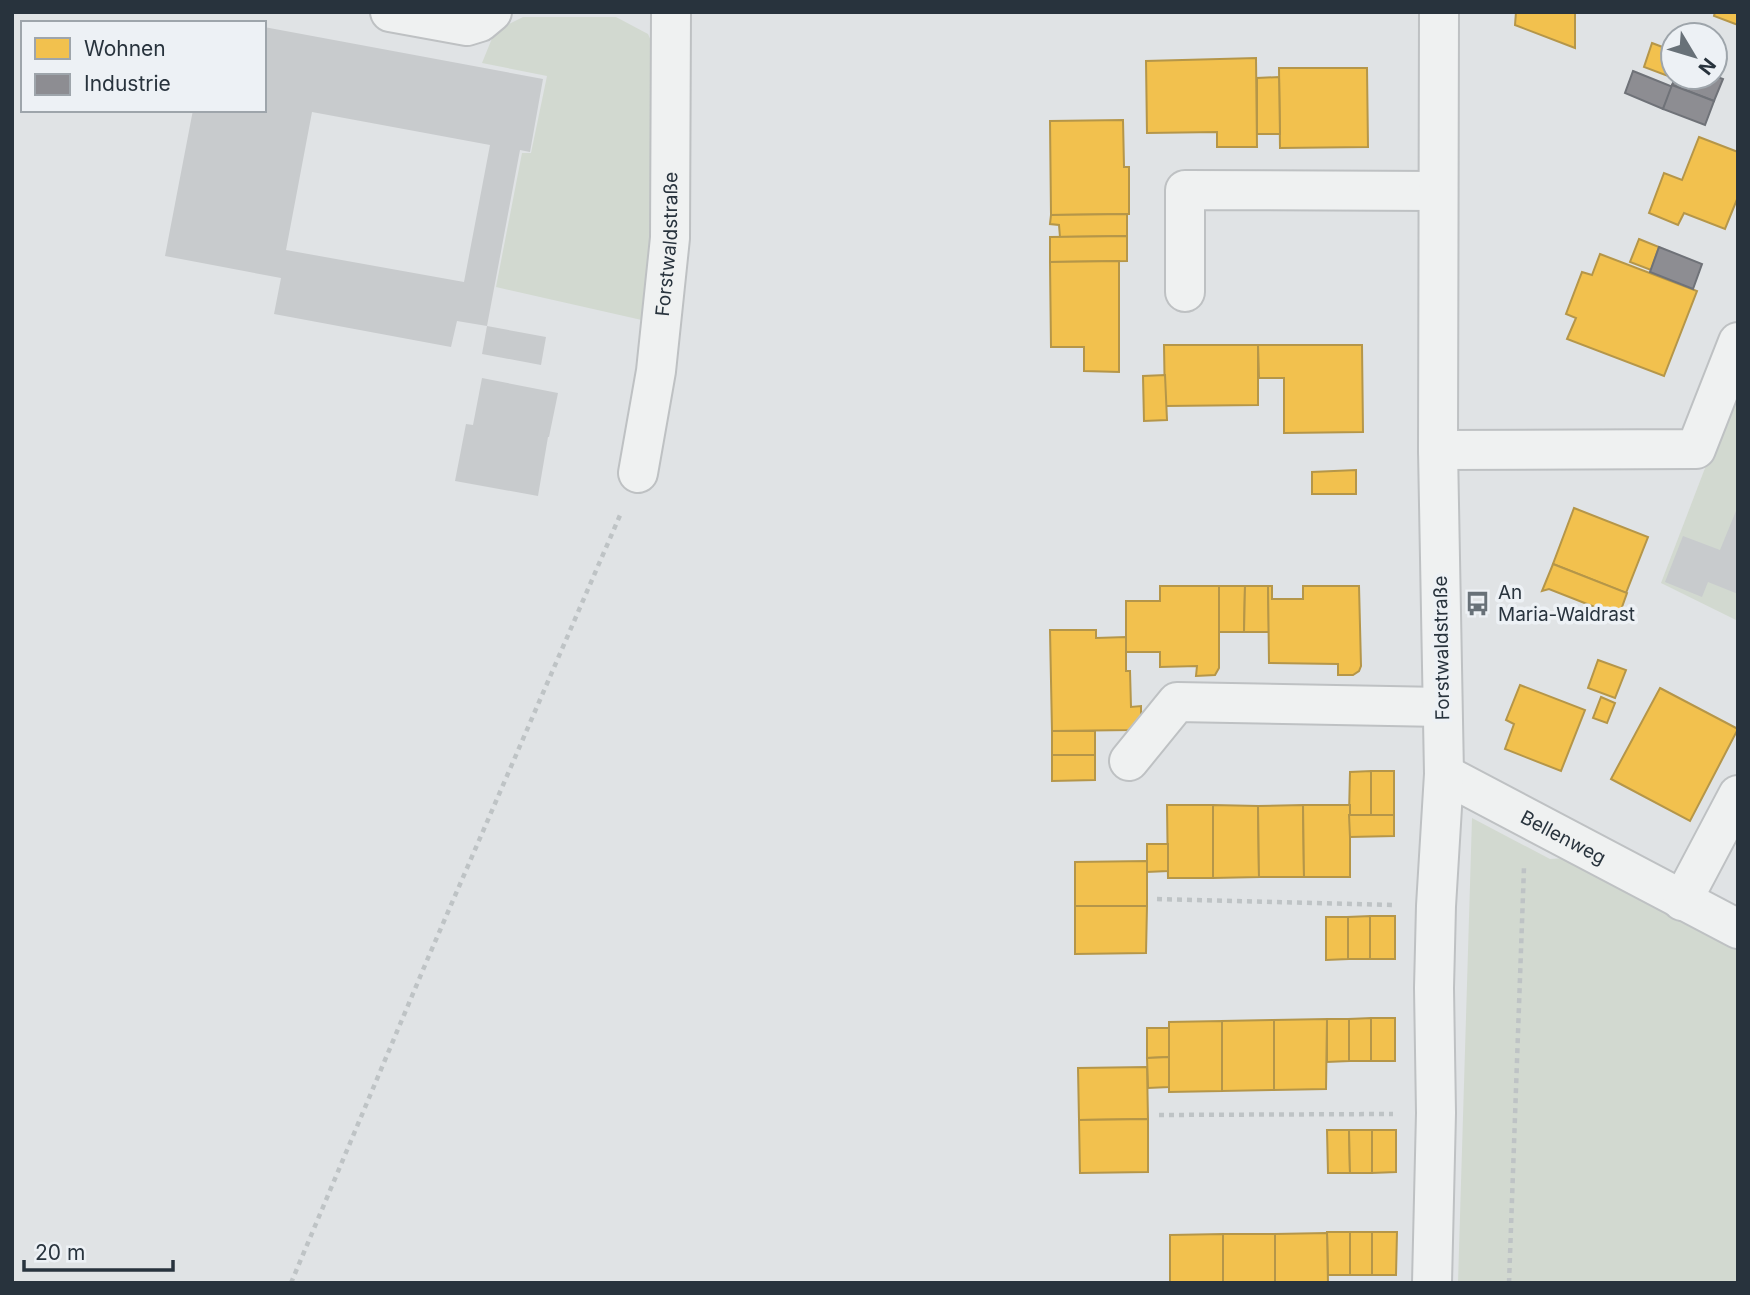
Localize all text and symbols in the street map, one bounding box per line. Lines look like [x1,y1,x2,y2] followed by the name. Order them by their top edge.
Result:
[21,21,266,112] legend
[1659,21,1729,91] north arrow
[84,36,166,61] text: Wohnen
[1693,53,1721,79] text: N
[84,71,171,96] text: Industrie
[651,172,682,318] street label: Forstwaldstraße
[1429,575,1454,721] street label: Forstwaldstraße
[1498,581,1635,626] place label: An Maria-Waldrast
[1464,589,1492,617] bus stop icon: An Maria-Waldrast
[1517,806,1610,869] street label: Bellenweg
[24,1228,173,1272] scale bar
[35,1240,85,1265] text: 20 m

